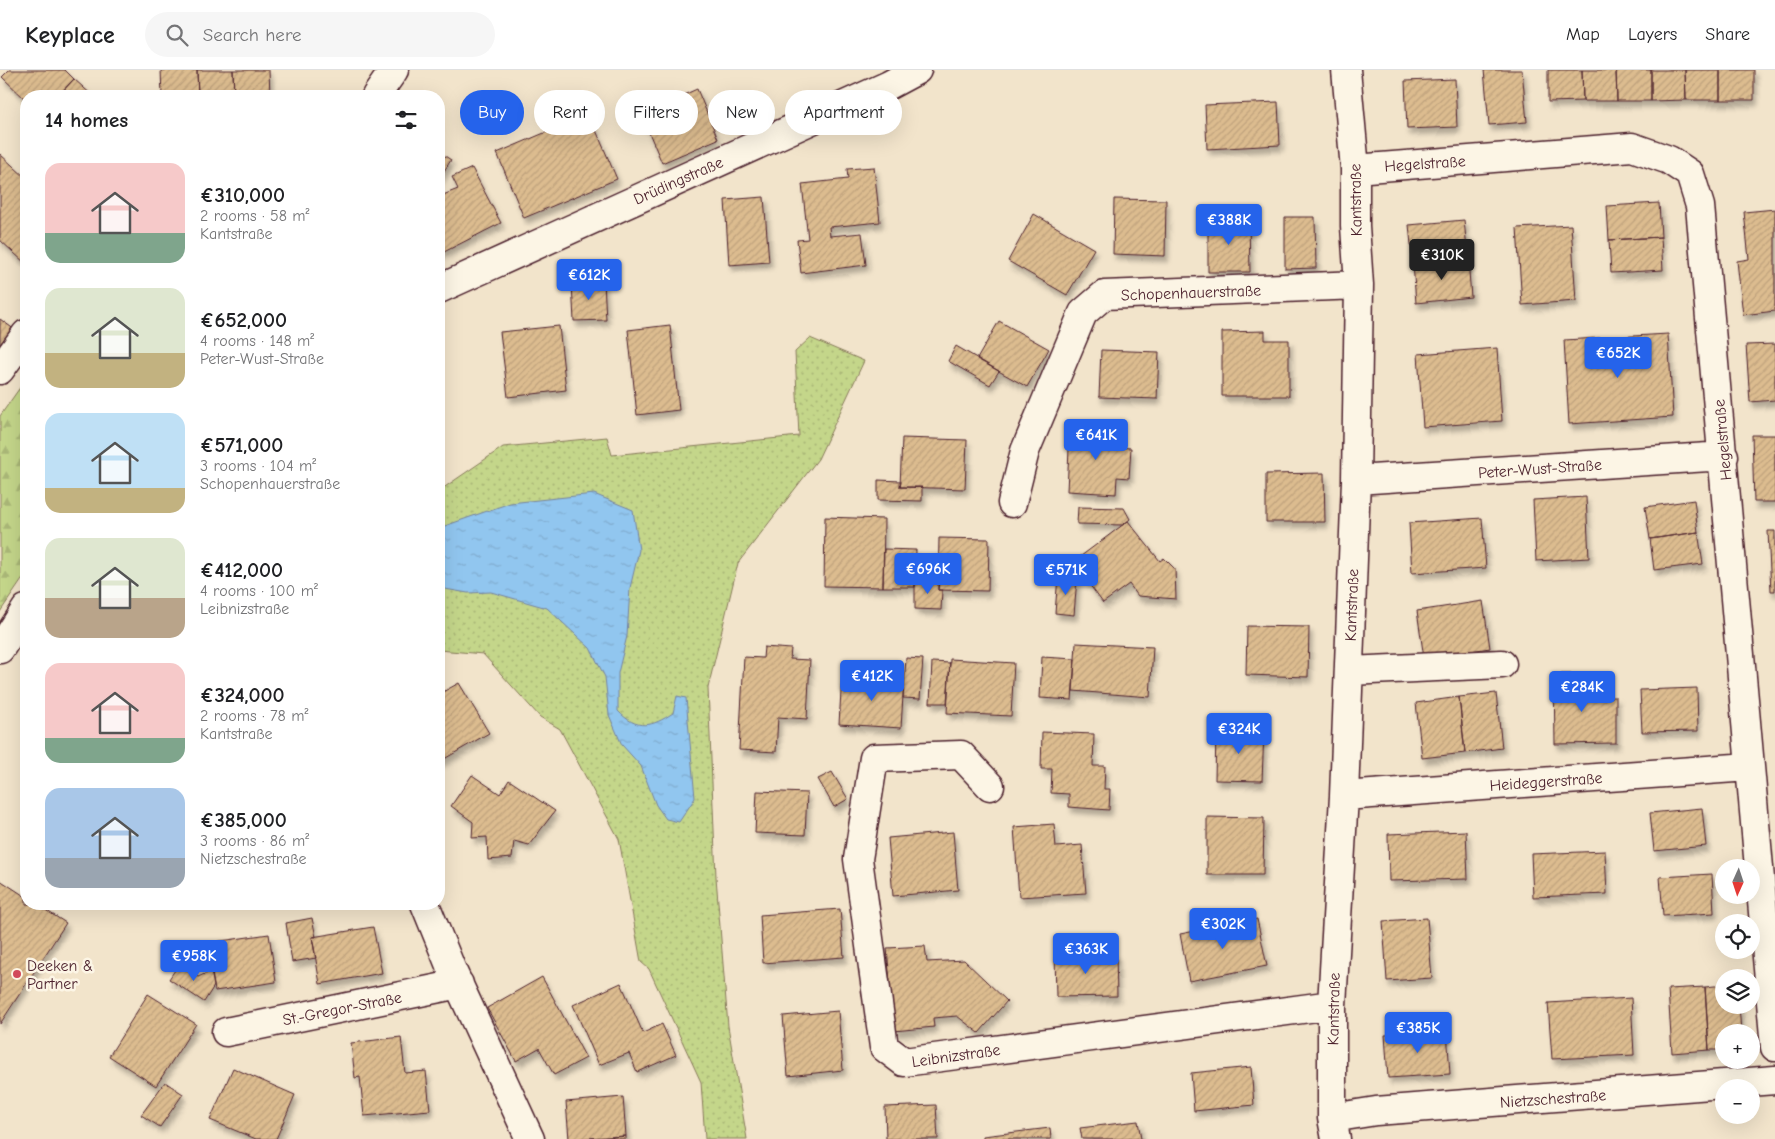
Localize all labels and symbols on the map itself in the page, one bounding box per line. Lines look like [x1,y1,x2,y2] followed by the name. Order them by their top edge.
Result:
[1384,152,1466,176] street label: Hegelstraße
[631,153,726,209] street label: Drüdingstraße
[1346,164,1366,236] street label: Kantstraße
[1194,204,1264,246] pin: €388K
[1407,238,1477,281] pin: €310K
[554,258,624,301] pin: €612K
[1121,282,1261,304] street label: Schopenhauerstraße
[1583,336,1653,379] pin: €652K
[1710,399,1736,481] street label: Hegelstraße
[1061,418,1131,461] pin: €641K
[1478,456,1603,482] street label: Peter-Wust-Straße
[893,552,963,595] pin: €696K
[1031,554,1101,596] pin: €571K
[1342,568,1362,642] street label: Kantstraße
[837,660,907,702] pin: €412K
[1547,670,1617,713] pin: €284K
[1204,712,1274,755] pin: €324K
[1489,769,1603,795] street label: Heideggerstraße
[1715,859,1760,904] north arrow
[1188,908,1258,950] pin: €302K
[1051,932,1121,975] pin: €363K
[159,940,229,982] pin: €958K
[27,957,93,993] place label: Deeken & Partner
[11,968,23,980] marker: Deeken & Partner
[1324,973,1344,1045] street label: Kantstraße
[281,989,403,1029] street label: St.-Gregor-Straße
[1383,1012,1453,1054] pin: €385K
[911,1041,1002,1071] street label: Leibnizstraße
[1499,1086,1607,1112] street label: Nietzschestraße

